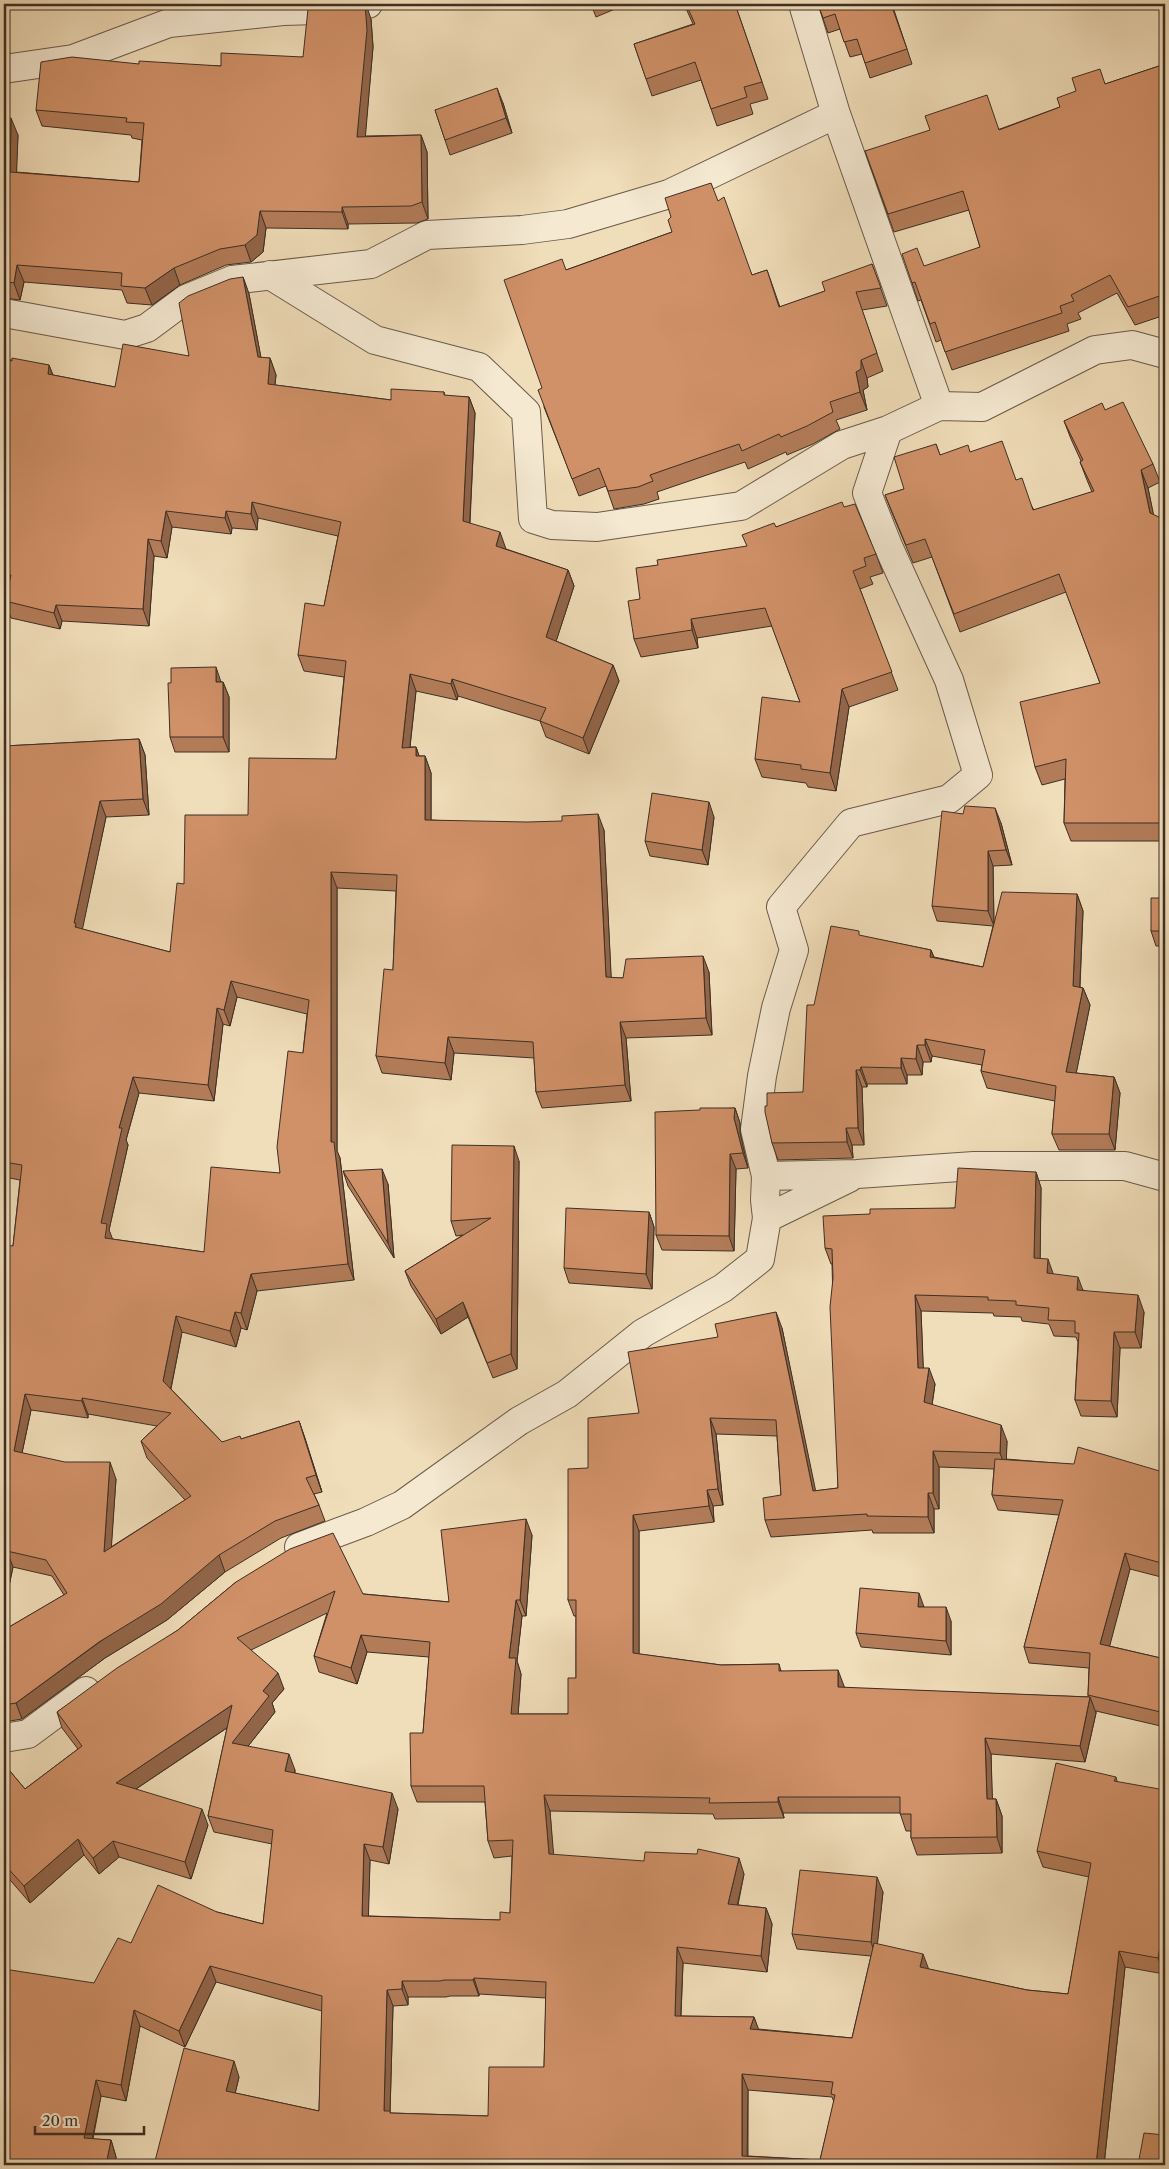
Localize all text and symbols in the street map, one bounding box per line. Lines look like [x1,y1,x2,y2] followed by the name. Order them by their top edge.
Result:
[35,2104,144,2136] scale bar
[42,2111,78,2130] text: 20 m

